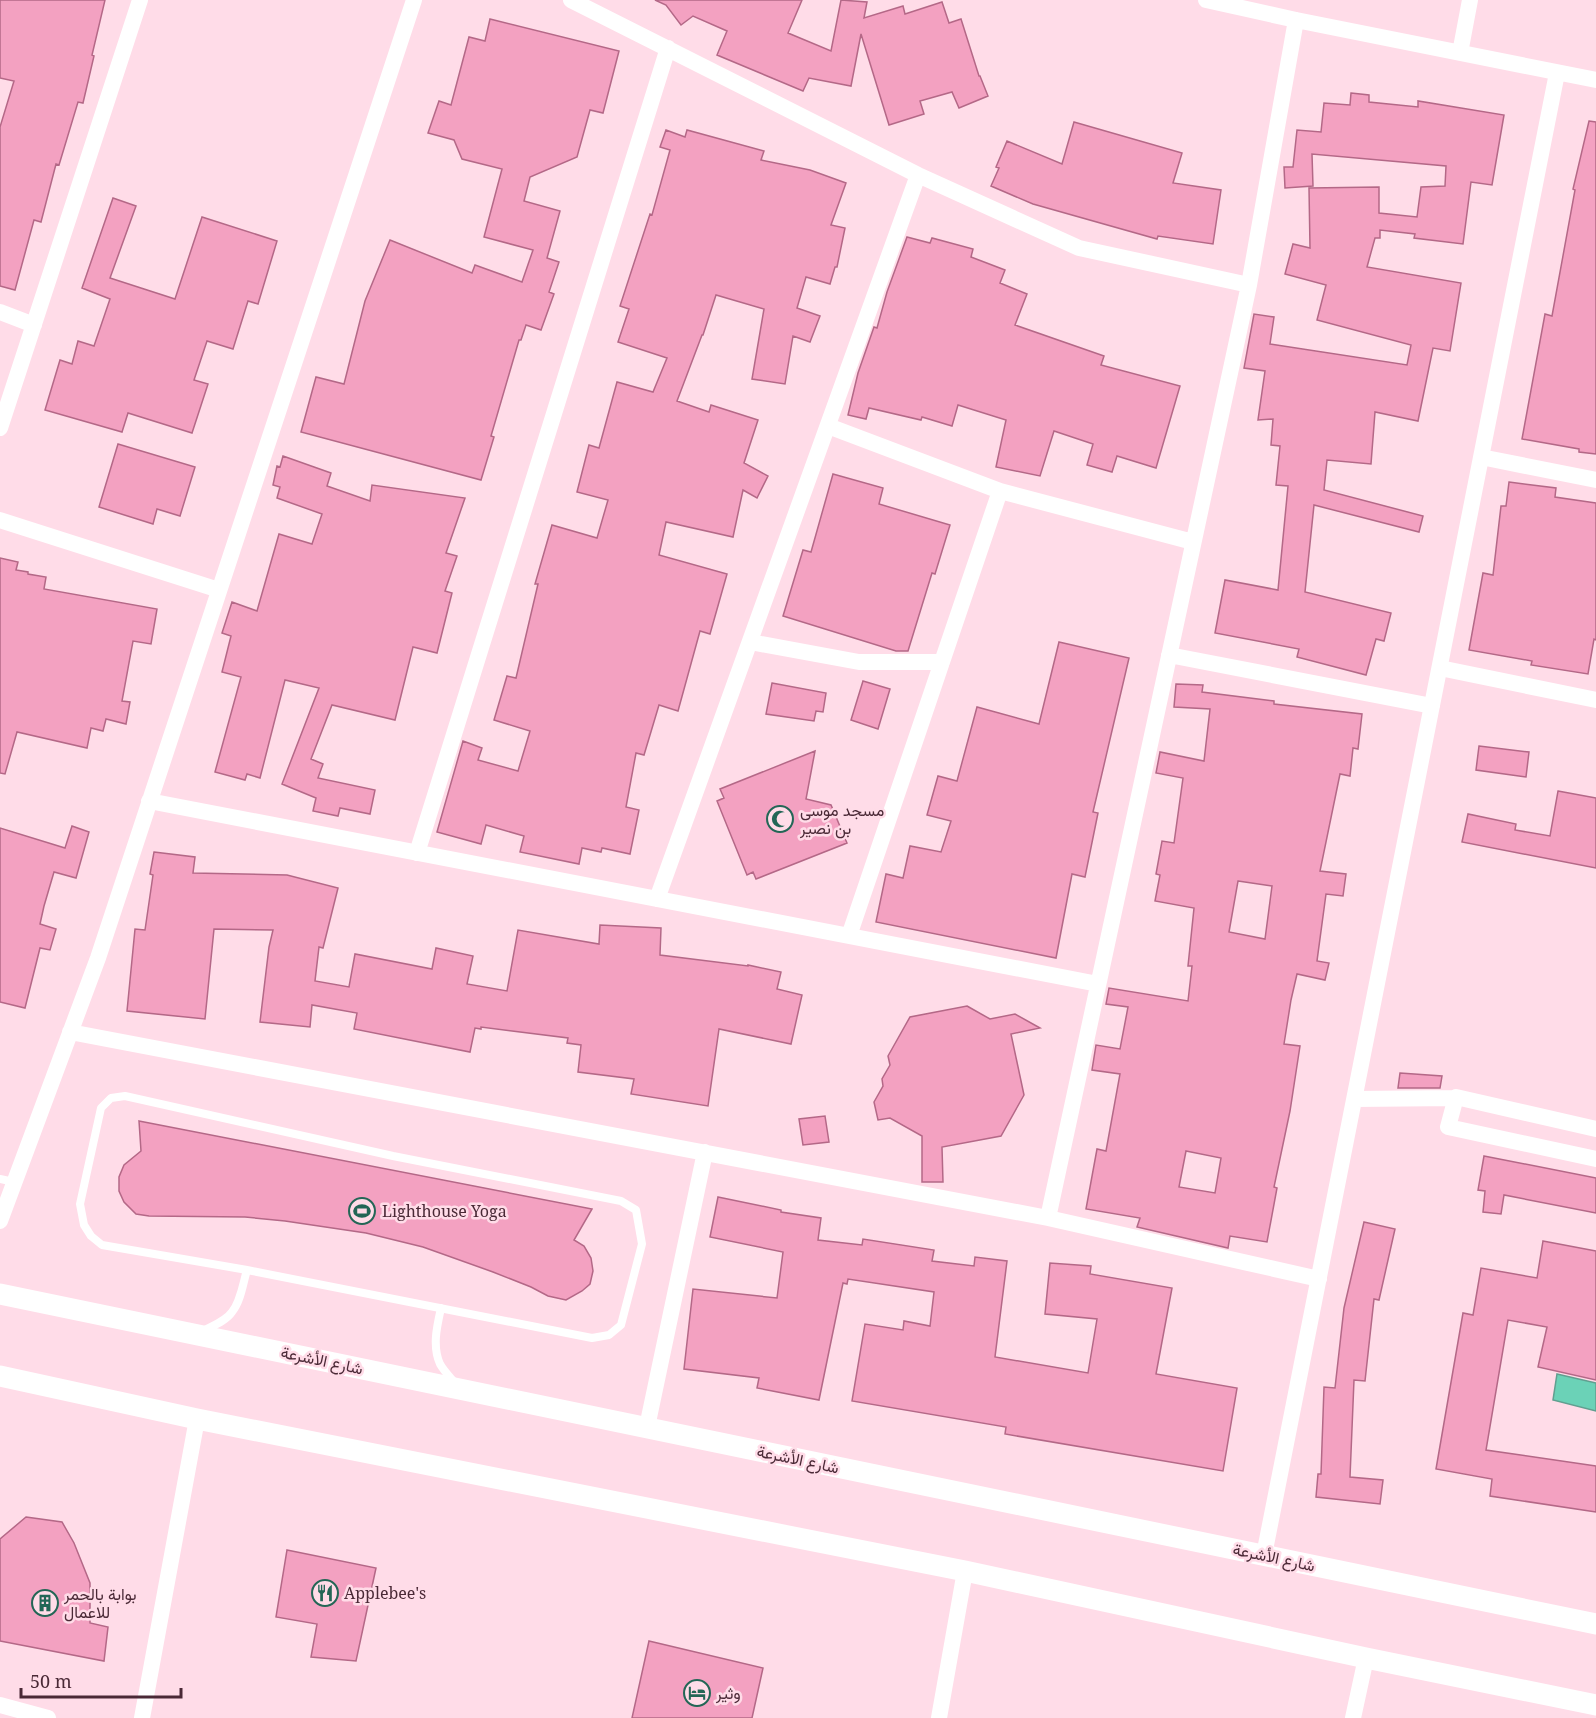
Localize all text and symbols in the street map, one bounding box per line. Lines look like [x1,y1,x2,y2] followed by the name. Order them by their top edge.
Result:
[799,799,884,839] place label: مسجد موسى بن نصير
[765,804,795,834] mosque icon: مسجد موسى بن نصير
[347,1196,377,1226] sports icon: Lighthouse Yoga
[382,1200,507,1222] place label: Lighthouse Yoga
[279,1341,365,1380] street label: شارع الأشرعة
[755,1440,841,1479] street label: شارع الأشرعة
[1231,1538,1317,1577] street label: شارع الأشرعة
[310,1578,340,1608] restaurant icon: Applebee's
[344,1582,426,1604] place label: Applebee's
[63,1583,137,1623] place label: بوابة بالحمر للاعمال
[30,1588,60,1618] building icon: بوابة بالحمر للاعمال
[21,1661,182,1699] scale bar
[30,1669,72,1693] text: 50 m
[682,1678,712,1708] hotel icon: وثير
[715,1682,741,1704] place label: وثير

